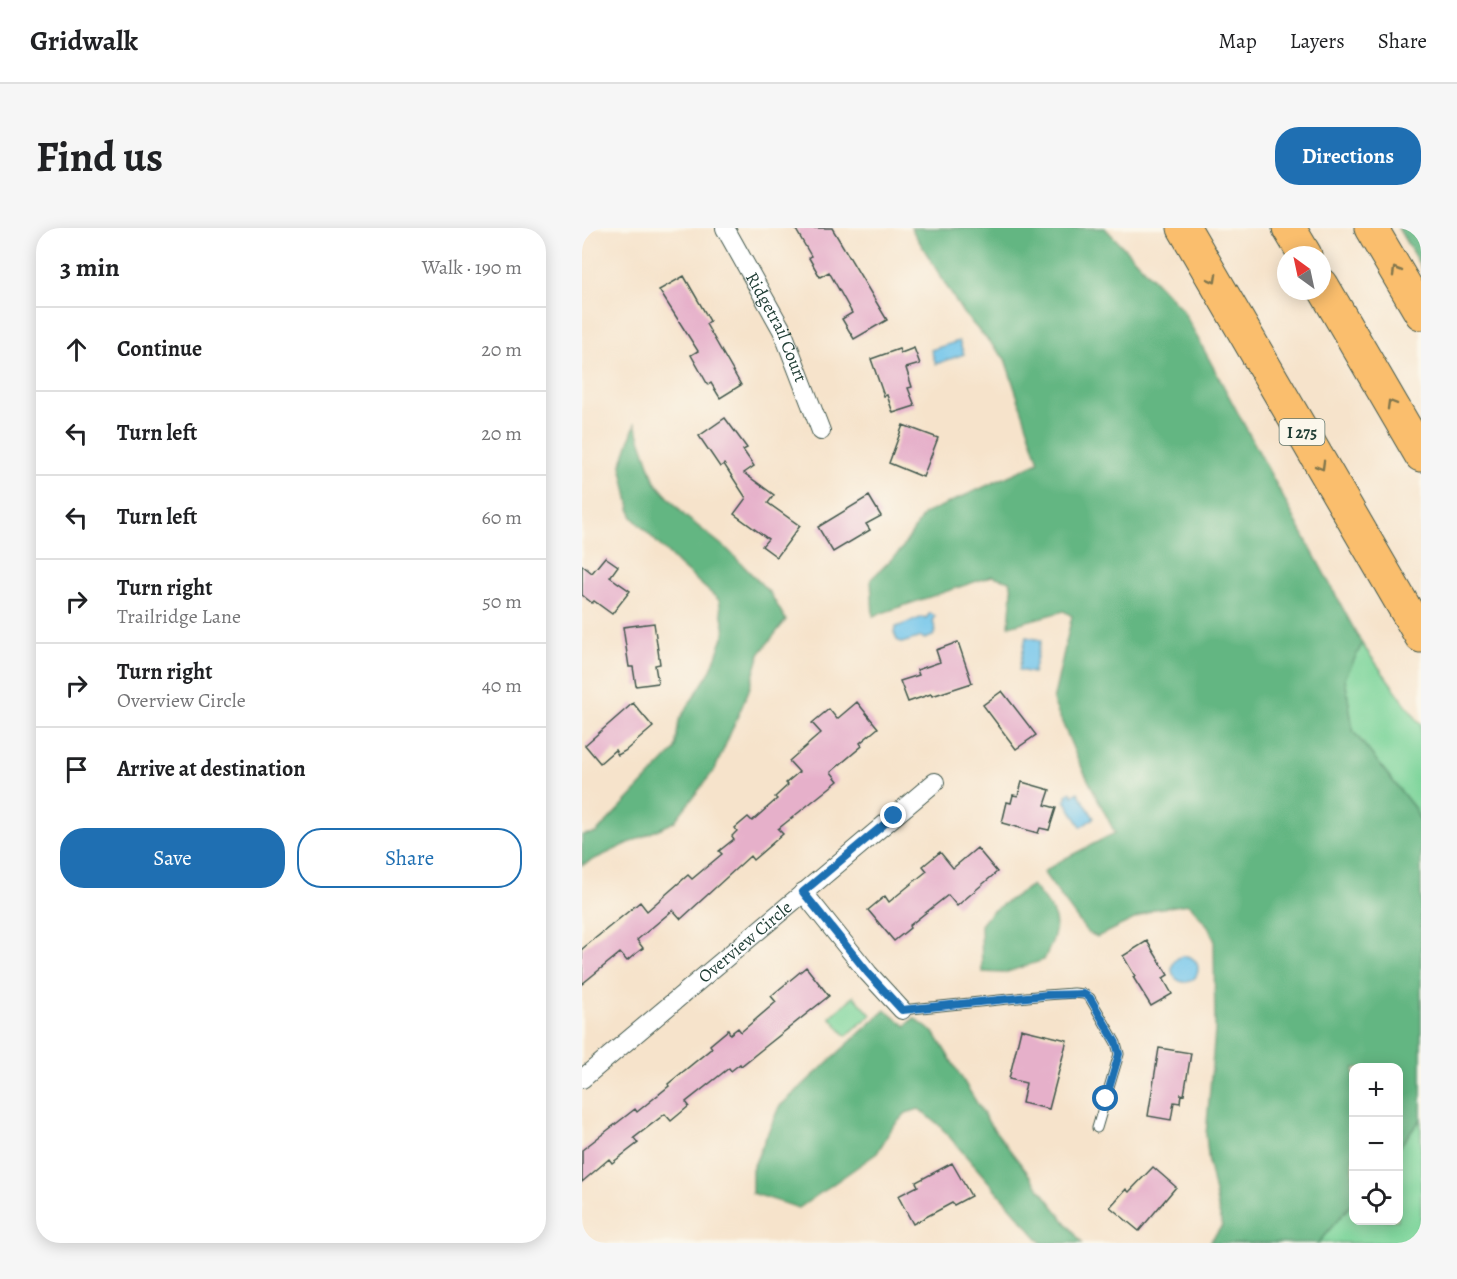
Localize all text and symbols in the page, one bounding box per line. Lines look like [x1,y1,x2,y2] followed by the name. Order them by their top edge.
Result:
[30,22,138,60] text: Gridwalk
[1218,27,1257,55] text: Map
[1290,27,1345,55] text: Layers
[1378,27,1427,55] text: Share
[1275,127,1421,185] button: Directions
[36,128,163,185] text: Find us
[1277,246,1331,300] north arrow
[60,250,120,285] text: 3 min
[422,254,522,281] text: Walk · 190 m
[1392,267,1403,277] one-way arrow
[740,268,813,385] street label: Ridgetrail Court
[1206,273,1217,283] one-way arrow
[60,333,93,366] icon: ahead
[117,334,202,364] text: Continue
[481,336,522,363] text: 20 m
[1387,400,1399,410] one-way arrow
[60,417,93,450] icon: left
[117,418,197,448] text: Turn left
[1280,419,1324,445] road number: I 275
[481,420,522,447] text: 20 m
[1314,460,1325,470] one-way arrow
[60,501,93,534] icon: left
[117,502,197,532] text: Turn left
[482,504,522,531] text: 60 m
[117,573,213,603] text: Turn right
[60,585,93,618] icon: right
[482,588,522,615] text: 50 m
[117,603,241,630] text: Trailridge Lane
[117,657,213,687] text: Turn right
[60,669,93,702] icon: right
[482,672,522,699] text: 40 m
[117,687,246,714] text: Overview Circle
[60,753,93,786] icon: arrive
[117,754,306,784] text: Arrive at destination
[880,802,906,828] route end
[60,828,285,888] button: Save
[297,828,522,888] button: Share
[693,895,797,988] street label: Overview Circle
[1349,1063,1403,1225] map controls
[1349,1063,1403,1117] button: +
[1092,1085,1118,1111] route start
[1349,1117,1403,1171] button: −
[1349,1171,1403,1225] button: locate

